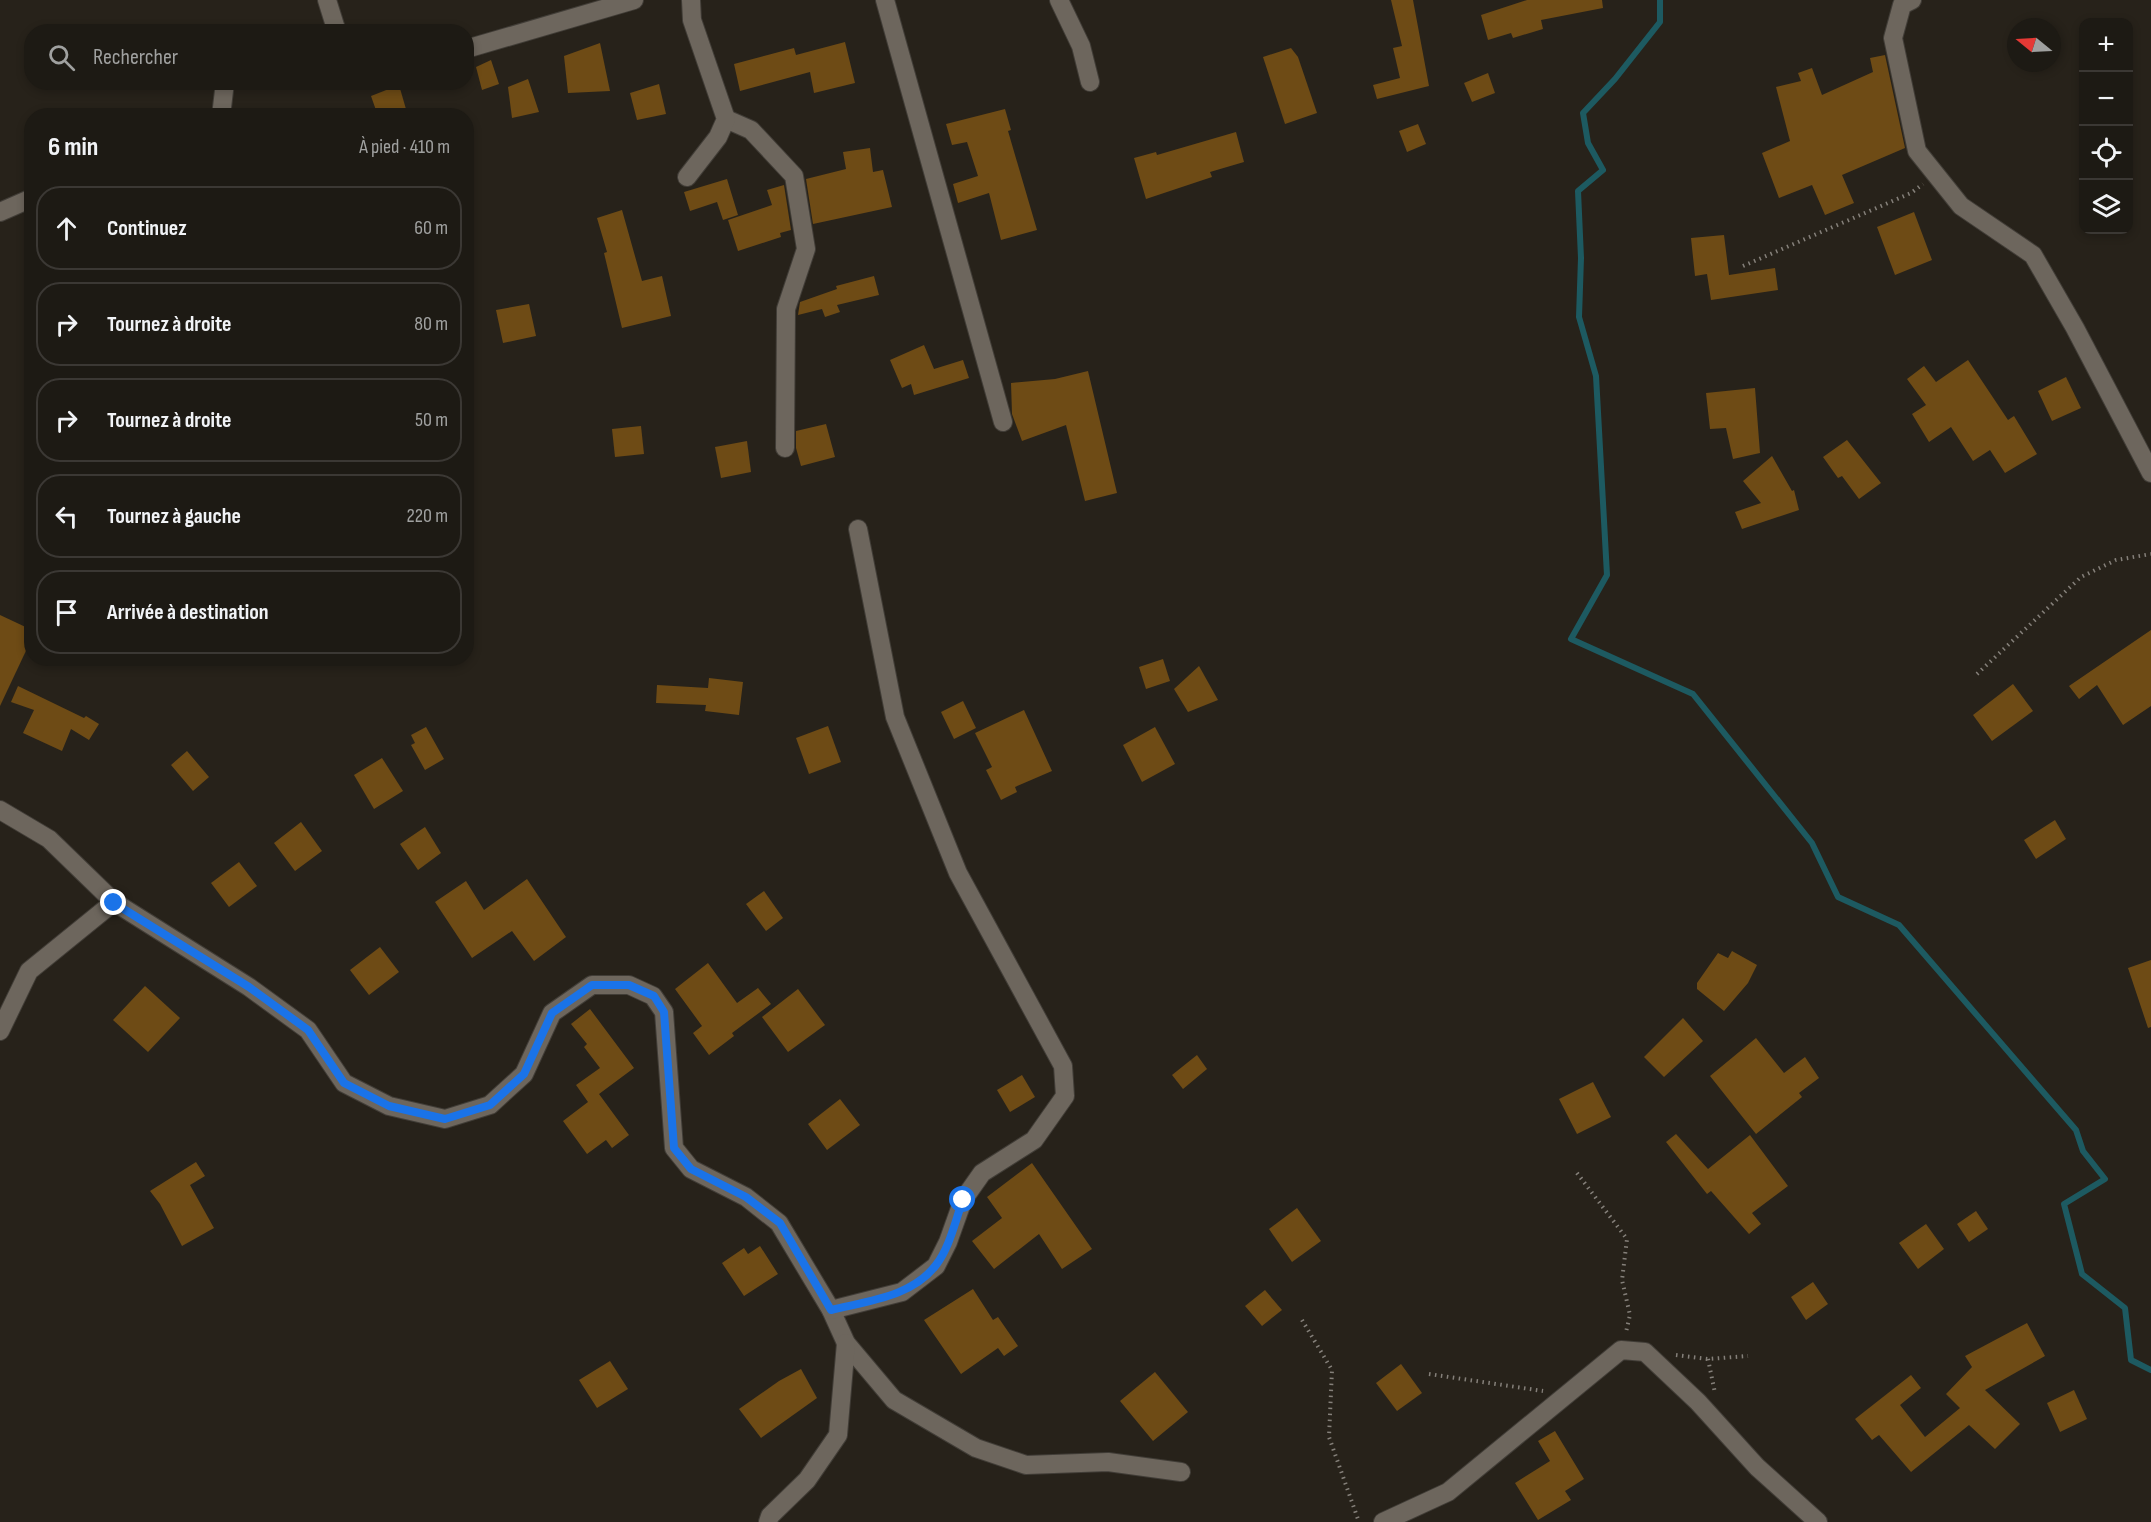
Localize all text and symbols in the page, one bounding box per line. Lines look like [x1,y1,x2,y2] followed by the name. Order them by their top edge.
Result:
[2007,18,2061,72] north arrow
[2079,18,2133,234] map controls
[2079,18,2133,72] button: +
[24,24,474,90] search box
[45,41,78,74] icon: search
[93,44,178,71] text: Rechercher
[2079,72,2133,126] button: −
[2079,126,2133,180] button: locate
[48,132,98,163] text: 6 min
[359,135,450,159] text: À pied · 410 m
[2079,180,2133,234] button: layers
[50,212,83,245] icon: ahead
[107,215,187,242] text: Continuez
[414,216,448,240] text: 60 m
[50,308,83,341] icon: right
[107,311,232,338] text: Tournez à droite
[414,312,448,336] text: 80 m
[50,404,83,437] icon: right
[107,407,232,434] text: Tournez à droite
[415,408,448,432] text: 50 m
[50,500,83,533] icon: left
[107,503,241,530] text: Tournez à gauche
[407,504,448,528] text: 220 m
[50,596,83,629] icon: arrive
[107,599,269,626] text: Arrivée à destination
[100,889,126,915] route end
[949,1186,975,1212] route start

